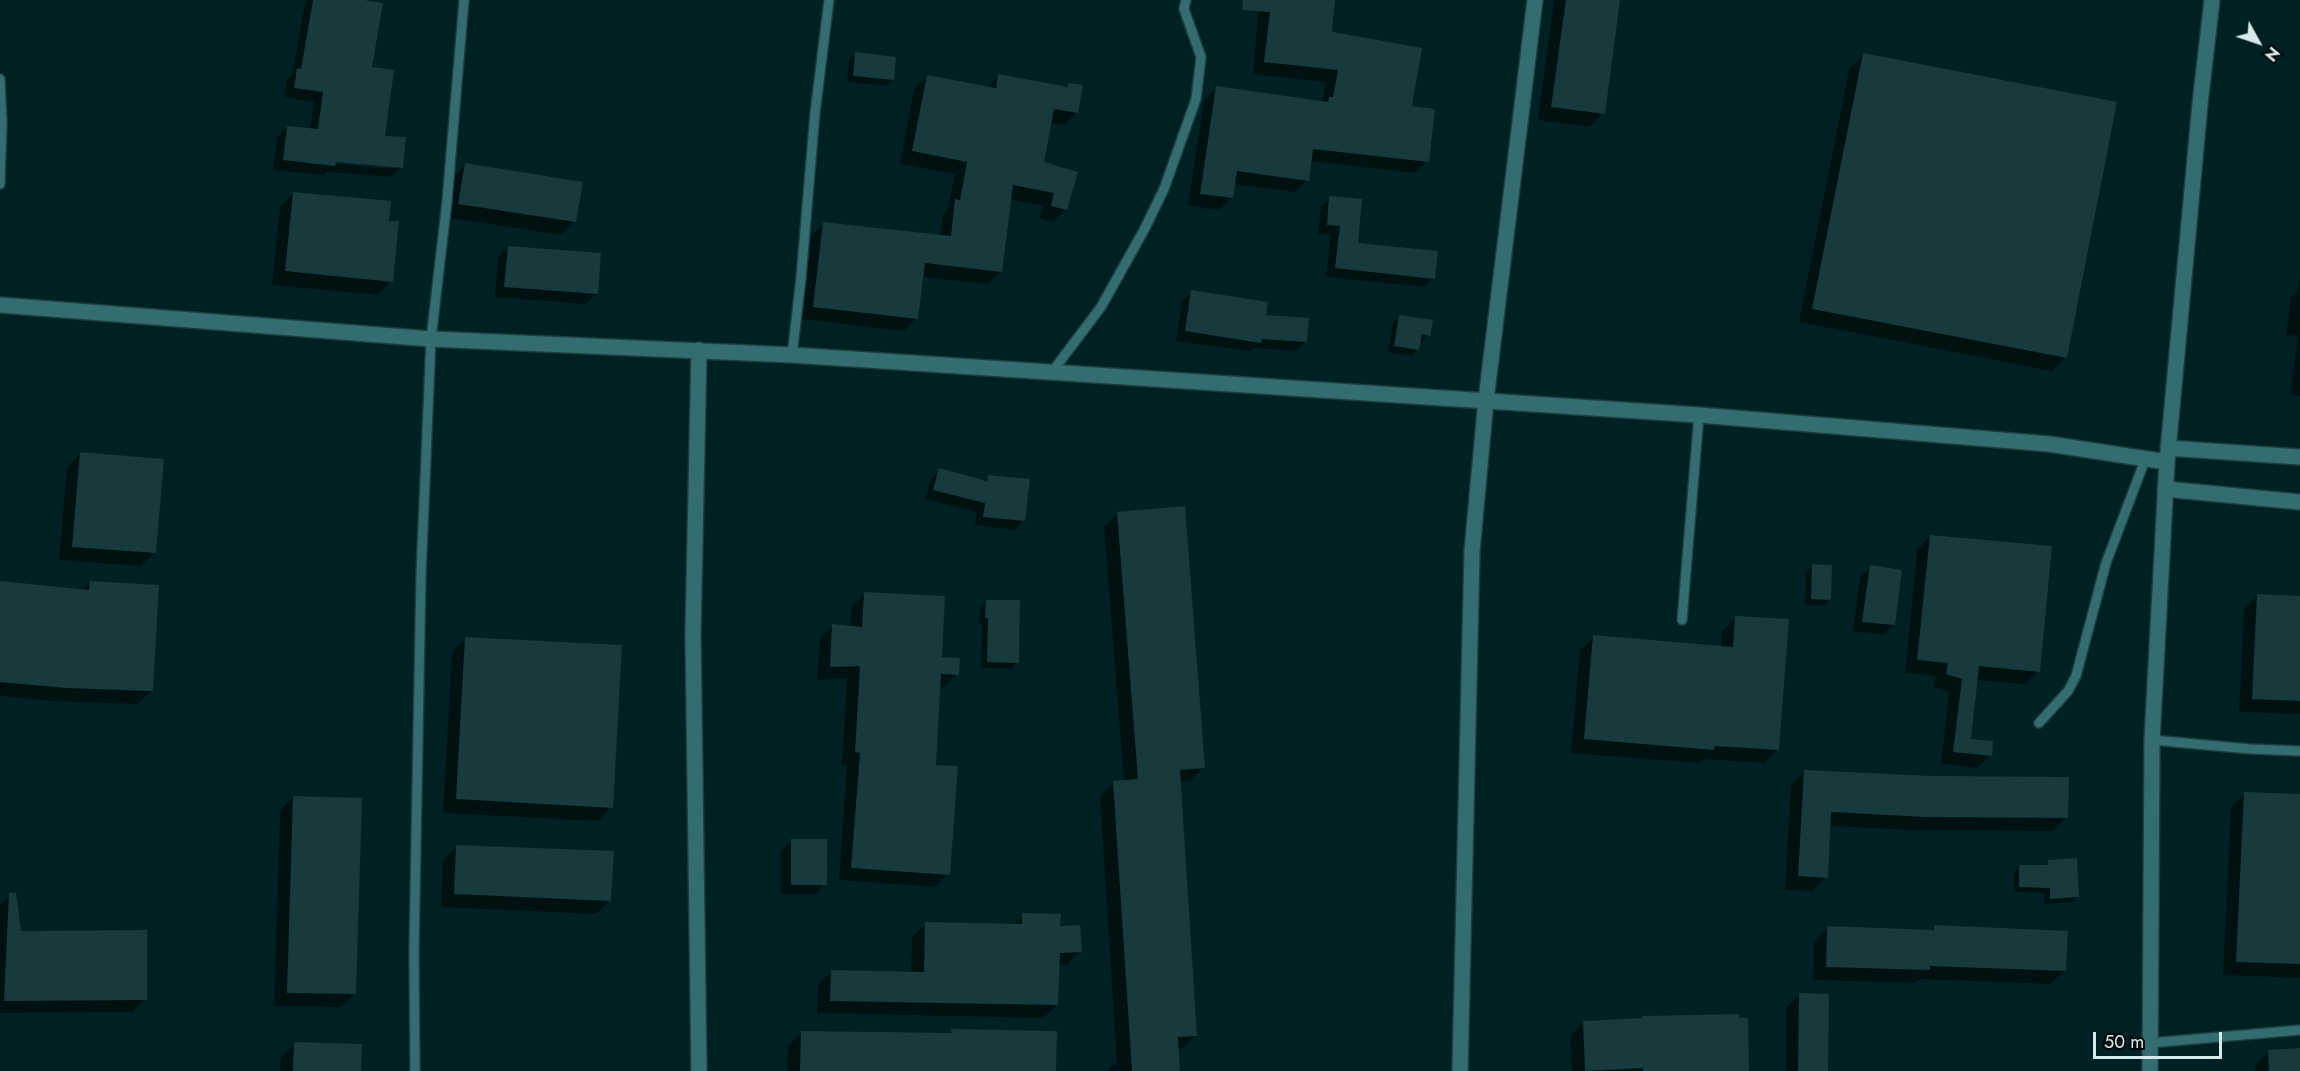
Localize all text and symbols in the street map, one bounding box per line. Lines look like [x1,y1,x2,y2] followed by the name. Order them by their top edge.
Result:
[2228,12,2288,72] north arrow
[2259,42,2285,66] text: N
[2096,1020,2225,1058] scale bar
[2104,1029,2144,1055] text: 50 m

